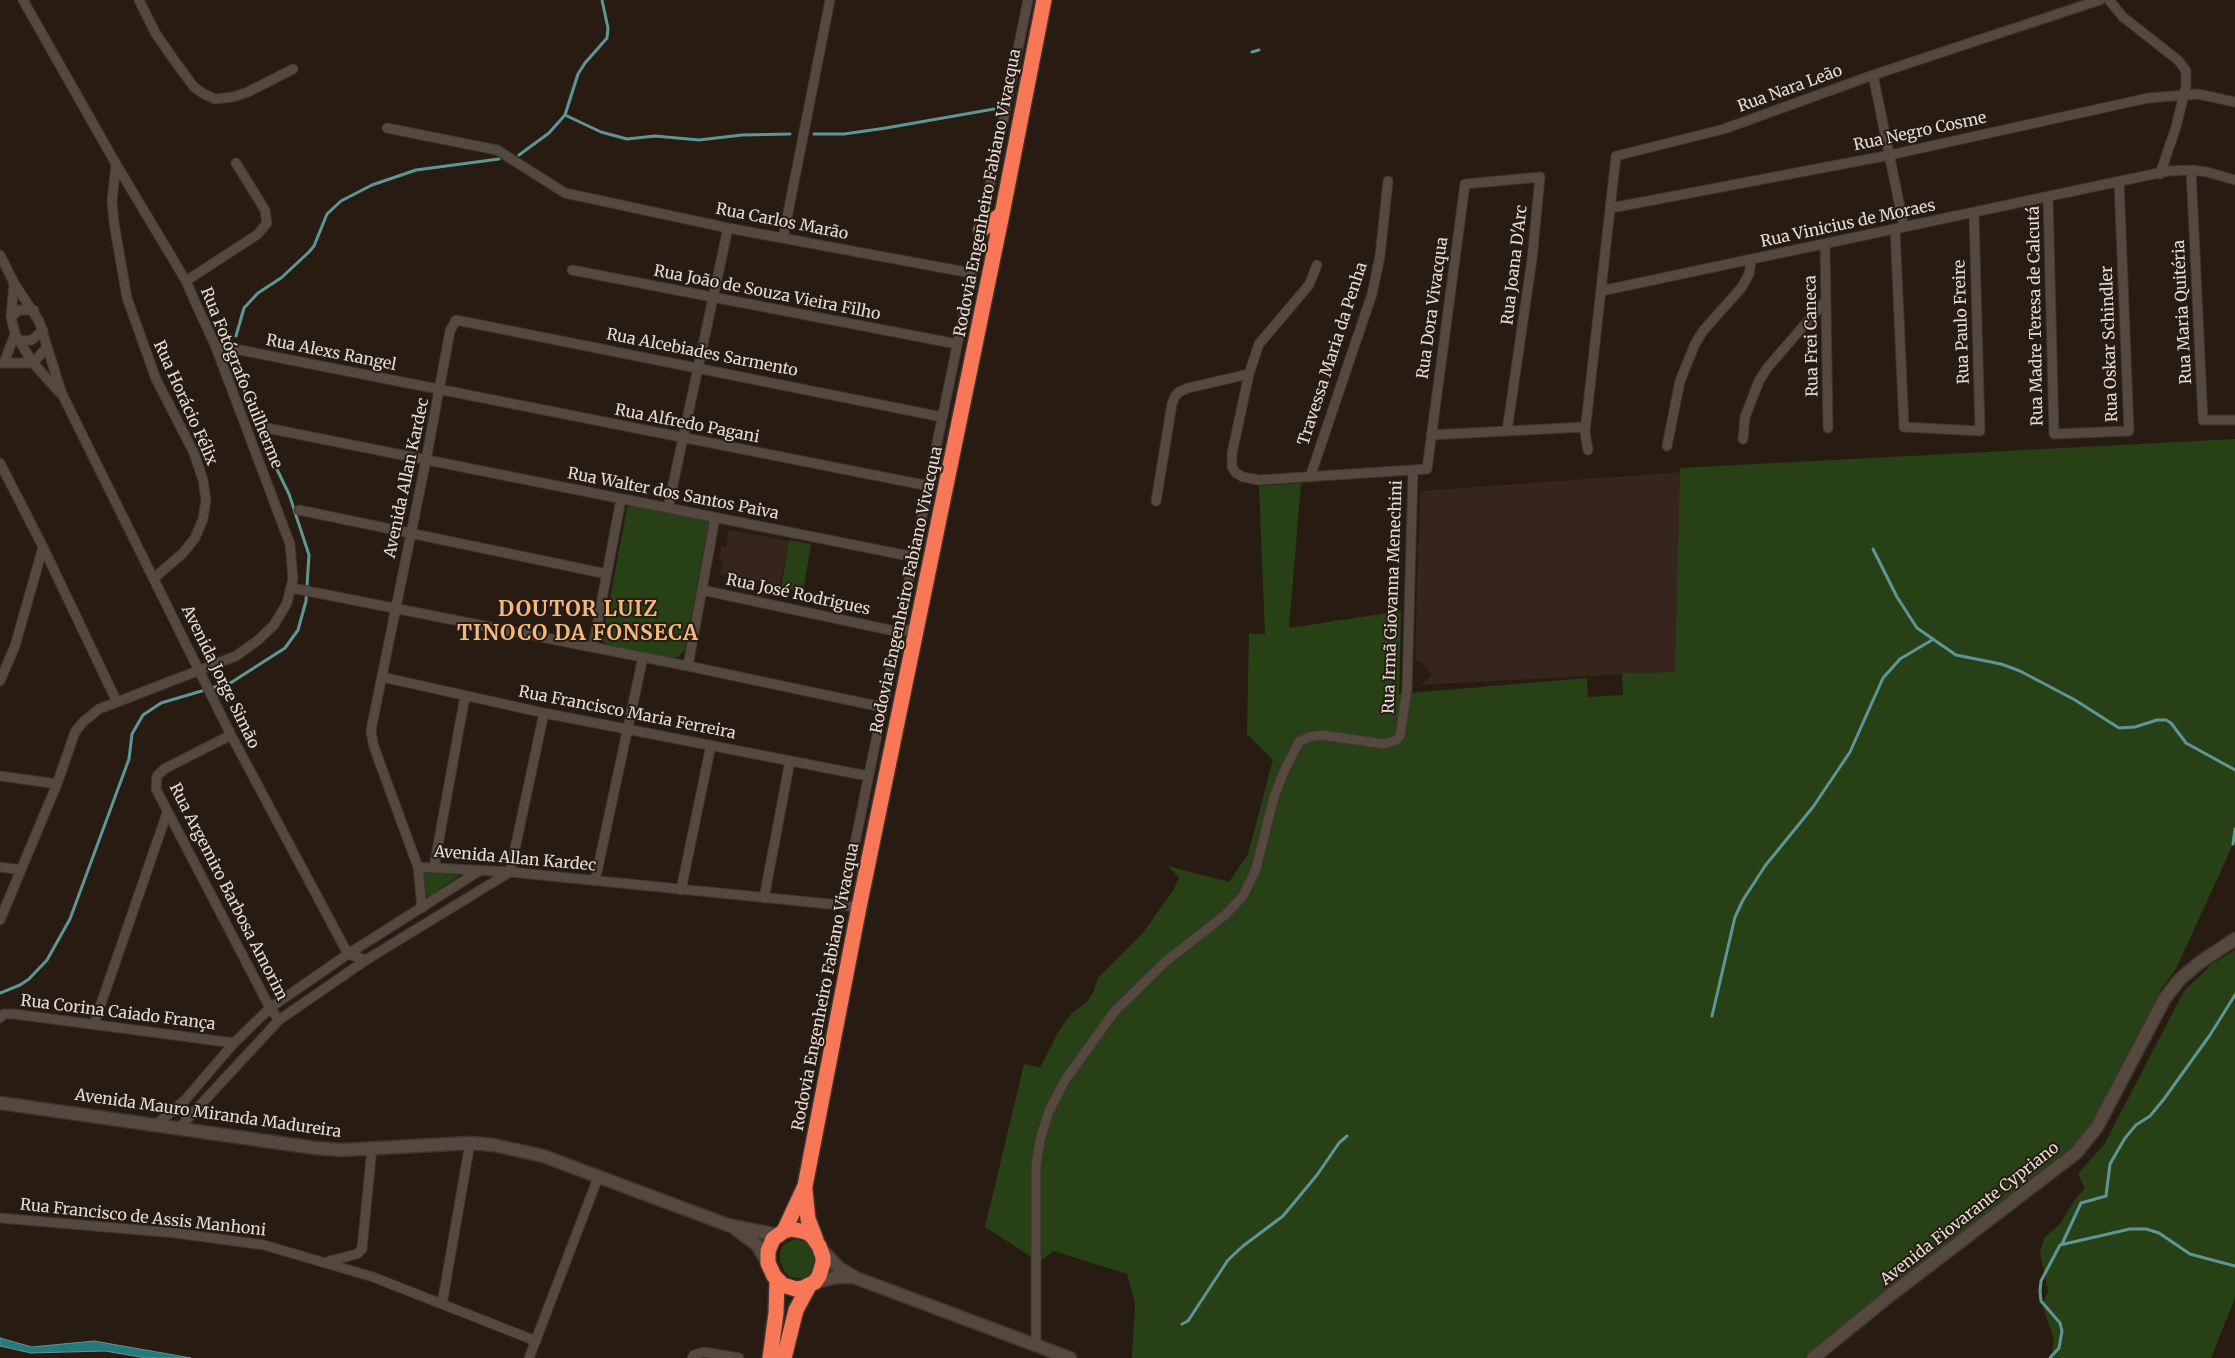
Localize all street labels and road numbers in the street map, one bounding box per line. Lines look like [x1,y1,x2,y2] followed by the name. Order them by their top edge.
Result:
[951,47,1025,339] street label: Rodovia Engenheiro Fabiano Vivacqua
[1735,61,1845,117] street label: Rua Nara Leão
[1852,109,1988,155] street label: Rua Negro Cosme
[1759,196,1937,252] street label: Rua Vinicius de Moraes
[714,200,850,244] street label: Rua Carlos Marão
[1498,204,1532,326] street label: Rua Joana D'Arc
[2024,206,2048,426] street label: Rua Madre Teresa de Calcutá
[1414,236,1452,380] street label: Rua Dora Vivacqua
[2170,239,2196,385] street label: Rua Maria Quitéria
[1950,259,1974,385] street label: Rua Paulo Freire
[1294,260,1372,448] street label: Travessa Maria da Penha
[652,262,882,324] street label: Rua João de Souza Vieira Filho
[2098,265,2122,423] street label: Rua Oskar Schindler
[1801,275,1823,397] street label: Rua Frei Caneca
[196,285,286,471] street label: Rua Fotógrafo Guilherme
[605,325,799,381] street label: Rua Alcebiades Sarmento
[264,331,398,375] street label: Rua Alexs Rangel
[149,338,221,468] street label: Rua Horácio Félix
[381,396,433,560] street label: Avenida Allan Kardec
[613,401,761,447] street label: Rua Alfredo Pagani
[867,445,947,735] street label: Rodovia Engenheiro Fabiano Vivacqua
[566,464,780,524] street label: Rua Walter dos Santos Paiva
[1379,480,1407,714] street label: Rua Irmã Giovanna Menechini
[724,570,872,620] street label: Rua José Rodrigues
[177,602,263,752] street label: Avenida Jorge Simão
[517,683,737,743] street label: Rua Francisco Maria Ferreira
[165,780,291,1004] street label: Rua Argemiro Barbosa Amorim
[789,841,863,1133] street label: Rodovia Engenheiro Fabiano Vivacqua
[433,842,597,876] street label: Avenida Allan Kardec
[19,992,217,1034] street label: Rua Corina Caiado França
[74,1086,342,1142] street label: Avenida Mauro Miranda Madureira
[1877,1138,2063,1290] street label: Avenida Fiovarante Cypriano
[19,1196,267,1240] street label: Rua Francisco de Assis Manhoni

